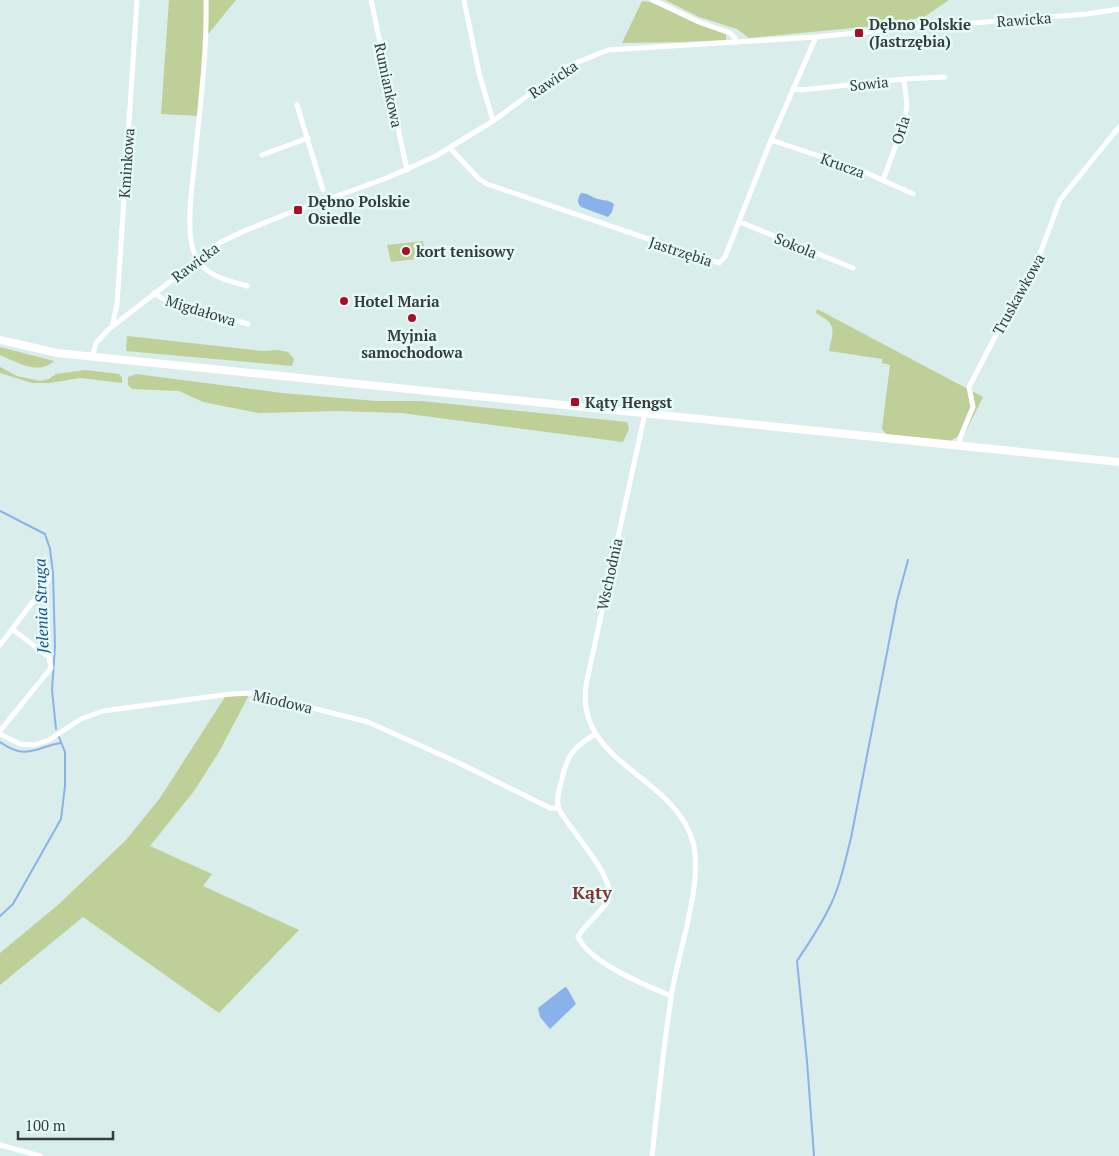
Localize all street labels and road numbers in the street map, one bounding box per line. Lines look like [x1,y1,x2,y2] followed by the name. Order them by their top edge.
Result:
[996,7,1052,31] street label: Rawicka
[370,41,408,130] street label: Rumiankowa
[525,55,582,103] street label: Rawicka
[848,71,890,95] street label: Sowia
[886,113,914,147] street label: Orla
[114,127,138,199] street label: Kminkowa
[818,148,868,182] street label: Krucza
[772,227,821,263] street label: Sokola
[647,231,716,271] street label: Jastrzębia
[167,237,223,286] street label: Rawicka
[987,249,1049,338] street label: Truskawkowa
[163,290,239,330] street label: Migdałowa
[592,536,626,612] street label: Wschodnia
[251,684,315,718] street label: Miodowa

